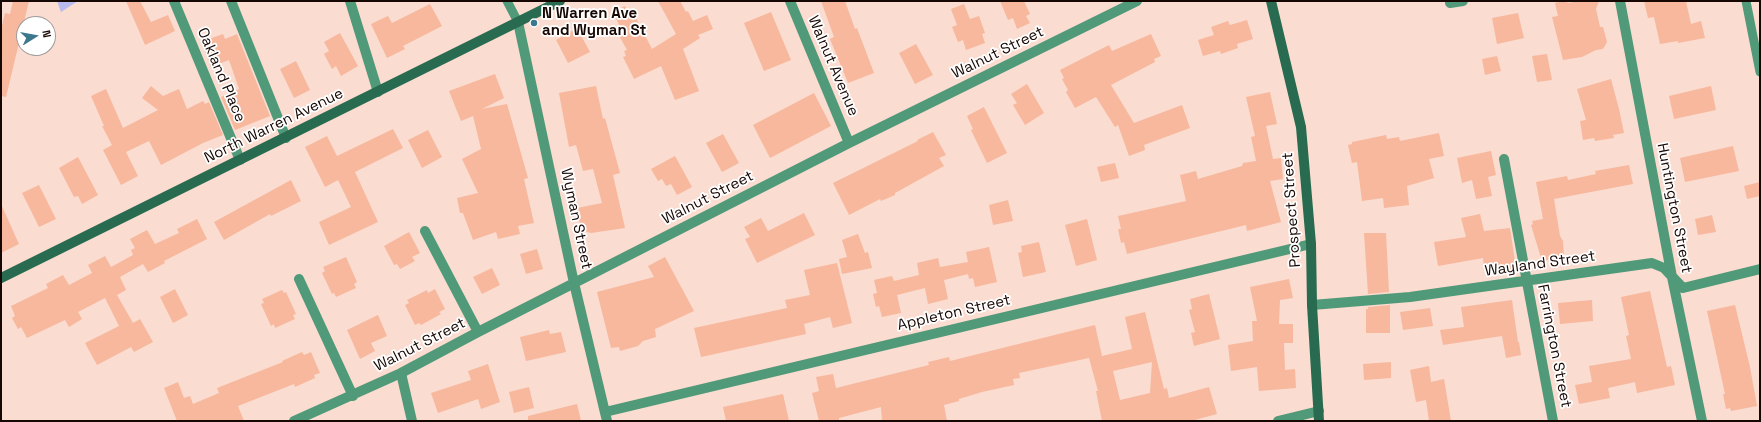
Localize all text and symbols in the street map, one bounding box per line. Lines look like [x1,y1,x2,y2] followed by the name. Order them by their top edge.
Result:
[542,5,646,40] place label: N Warren Ave and Wyman St
[804,13,862,119] street label: Walnut Avenue
[16,16,56,56] north arrow
[529,18,539,28] marker: N Warren Ave and Wyman St
[949,23,1047,83] street label: Walnut Street
[193,25,249,125] street label: Oakland Place
[39,29,54,39] text: N
[202,85,346,167] street label: North Warren Avenue
[1653,141,1695,275] street label: Huntington Street
[1279,152,1305,268] street label: Prospect Street
[557,167,595,271] street label: Wyman Street
[659,167,757,229] street label: Walnut Street
[1484,247,1596,281] street label: Wayland Street
[1533,283,1575,409] street label: Farrington Street
[896,291,1012,335] street label: Appleton Street
[371,314,469,376] street label: Walnut Street

